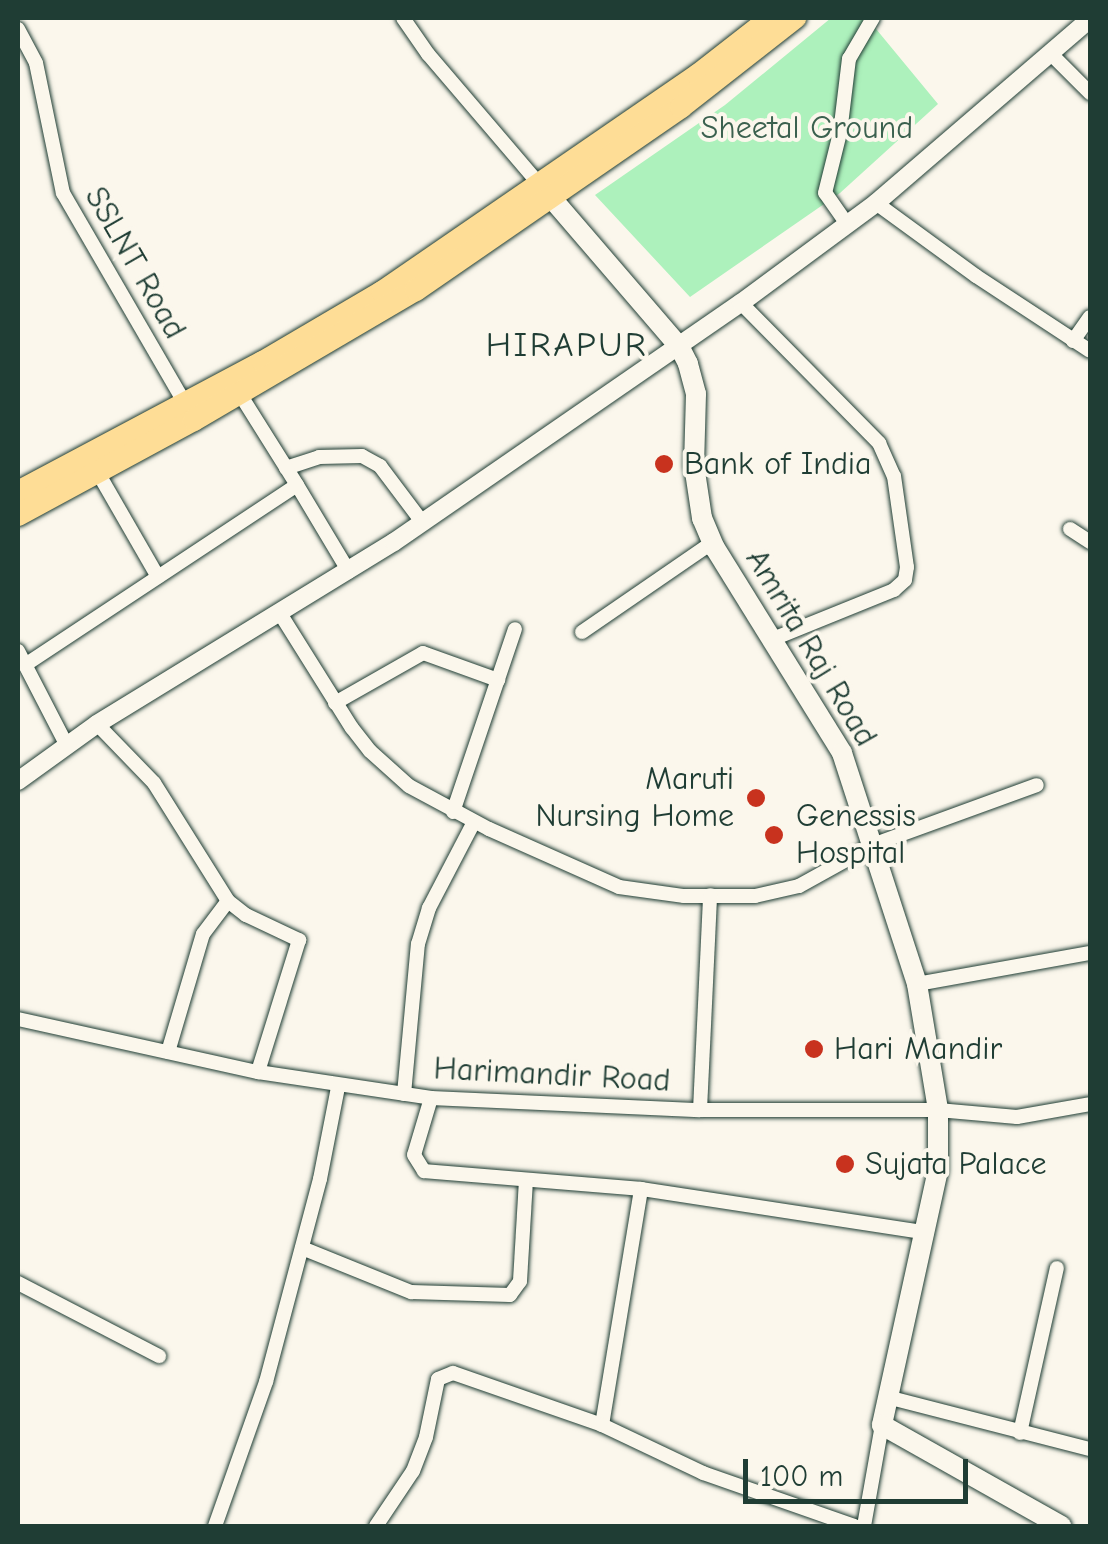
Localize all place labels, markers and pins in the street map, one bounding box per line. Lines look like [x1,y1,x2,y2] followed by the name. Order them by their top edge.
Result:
[684,445,872,483] place label: Bank of India
[653,453,675,475] marker: Bank of India
[535,761,734,836] place label: Maruti Nursing Home
[743,785,769,811] marker: Maruti Nursing Home
[796,798,916,873] place label: Genessis Hospital
[761,822,787,848] marker: Genessis Hospital
[834,1030,1002,1068] place label: Hari Mandir
[803,1038,825,1060] marker: Hari Mandir
[865,1145,1047,1183] place label: Sujata Palace
[834,1153,856,1175] marker: Sujata Palace

